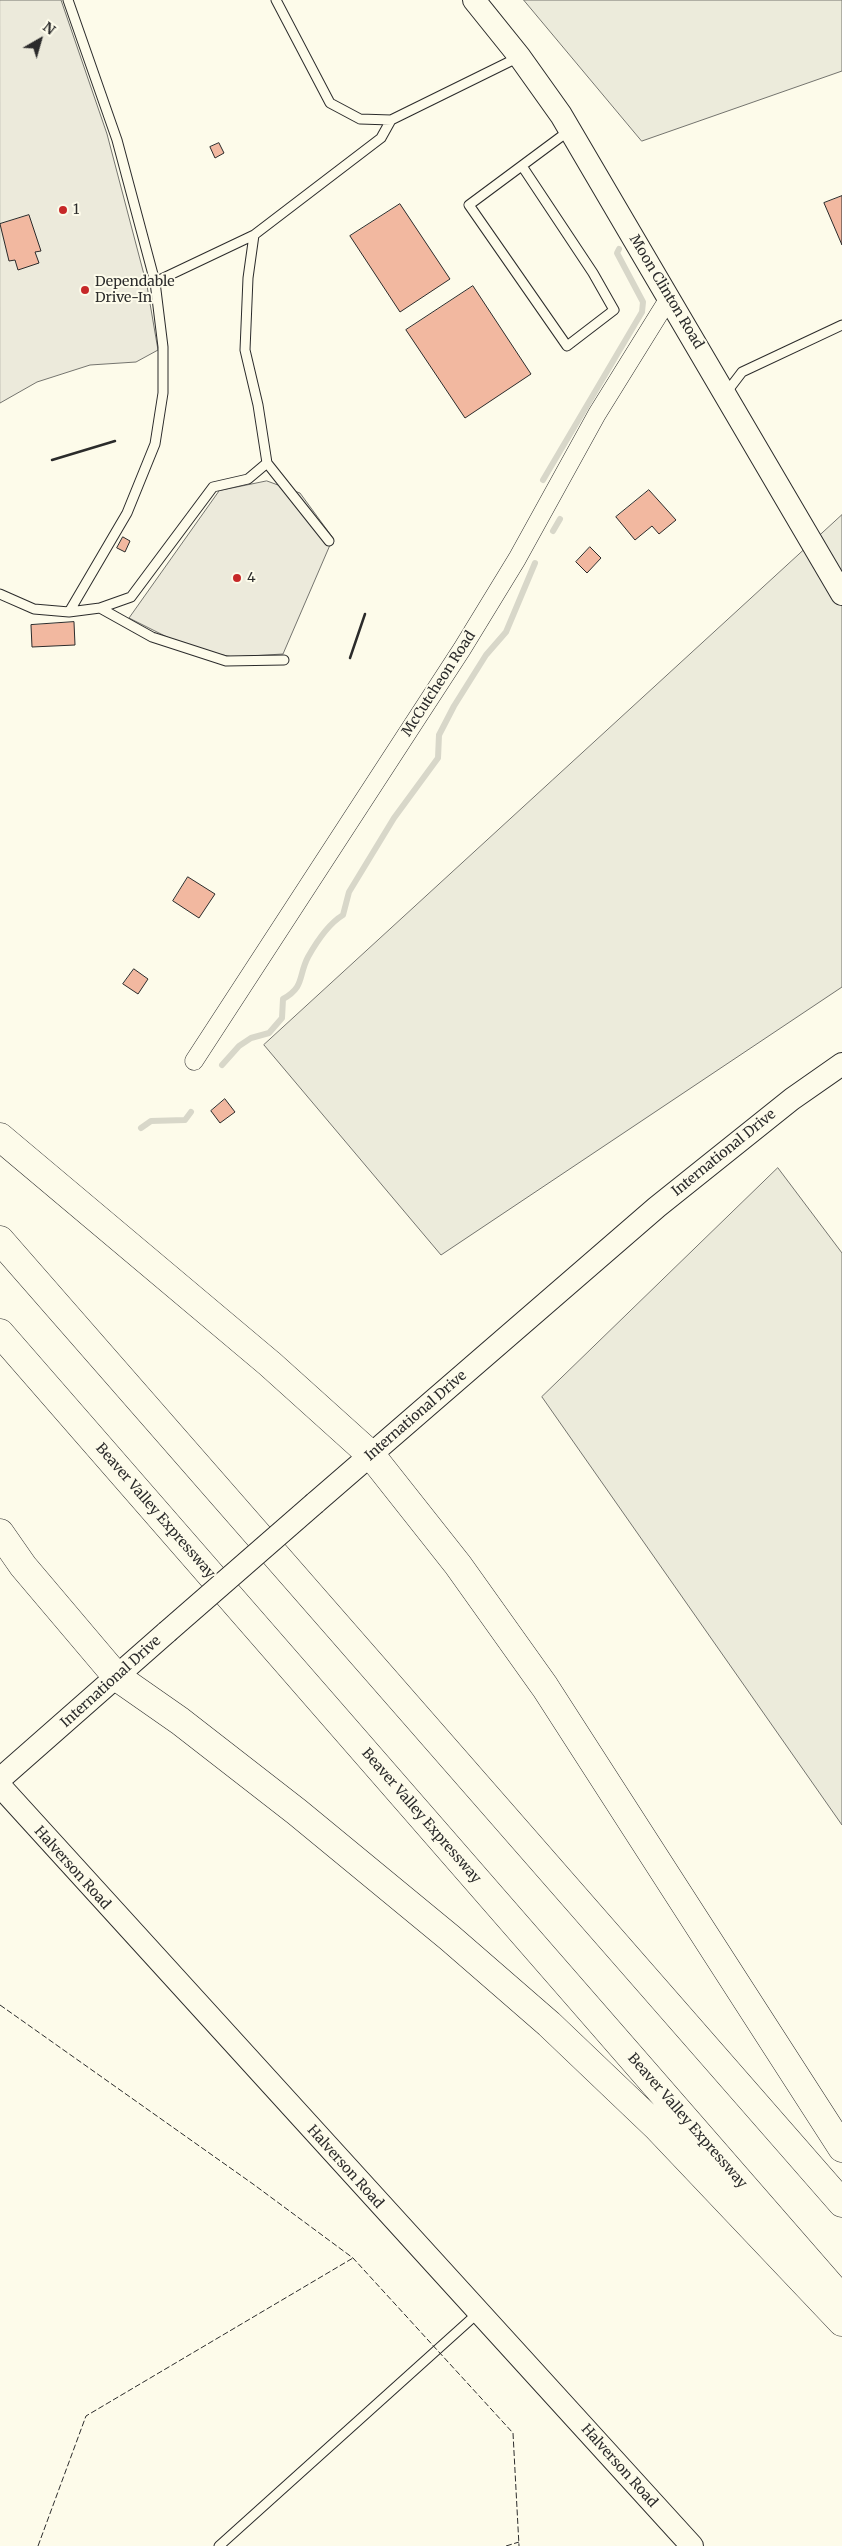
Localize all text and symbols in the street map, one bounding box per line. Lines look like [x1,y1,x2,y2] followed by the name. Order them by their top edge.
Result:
[15,15,65,65] north arrow
[39,18,59,39] text: N
[73,202,79,218] place label: 1
[57,204,69,216] marker: 1
[625,232,707,352] street label: Moon Clinton Road
[95,274,175,306] place label: Dependable Drive-In
[79,284,91,296] marker: Dependable Drive-In
[247,570,256,586] place label: 4
[231,572,243,584] marker: 4
[399,628,479,740] street label: McCutcheon Road
[669,1106,779,1200] street label: International Drive
[362,1367,470,1465] street label: International Drive
[92,1440,218,1582] street label: Beaver Valley Expressway
[58,1633,164,1731] street label: International Drive
[358,1745,484,1887] street label: Beaver Valley Expressway
[30,1823,114,1913] street label: Halverson Road
[624,2050,750,2192] street label: Beaver Valley Expressway
[303,2122,387,2212] street label: Halverson Road
[577,2421,661,2511] street label: Halverson Road

